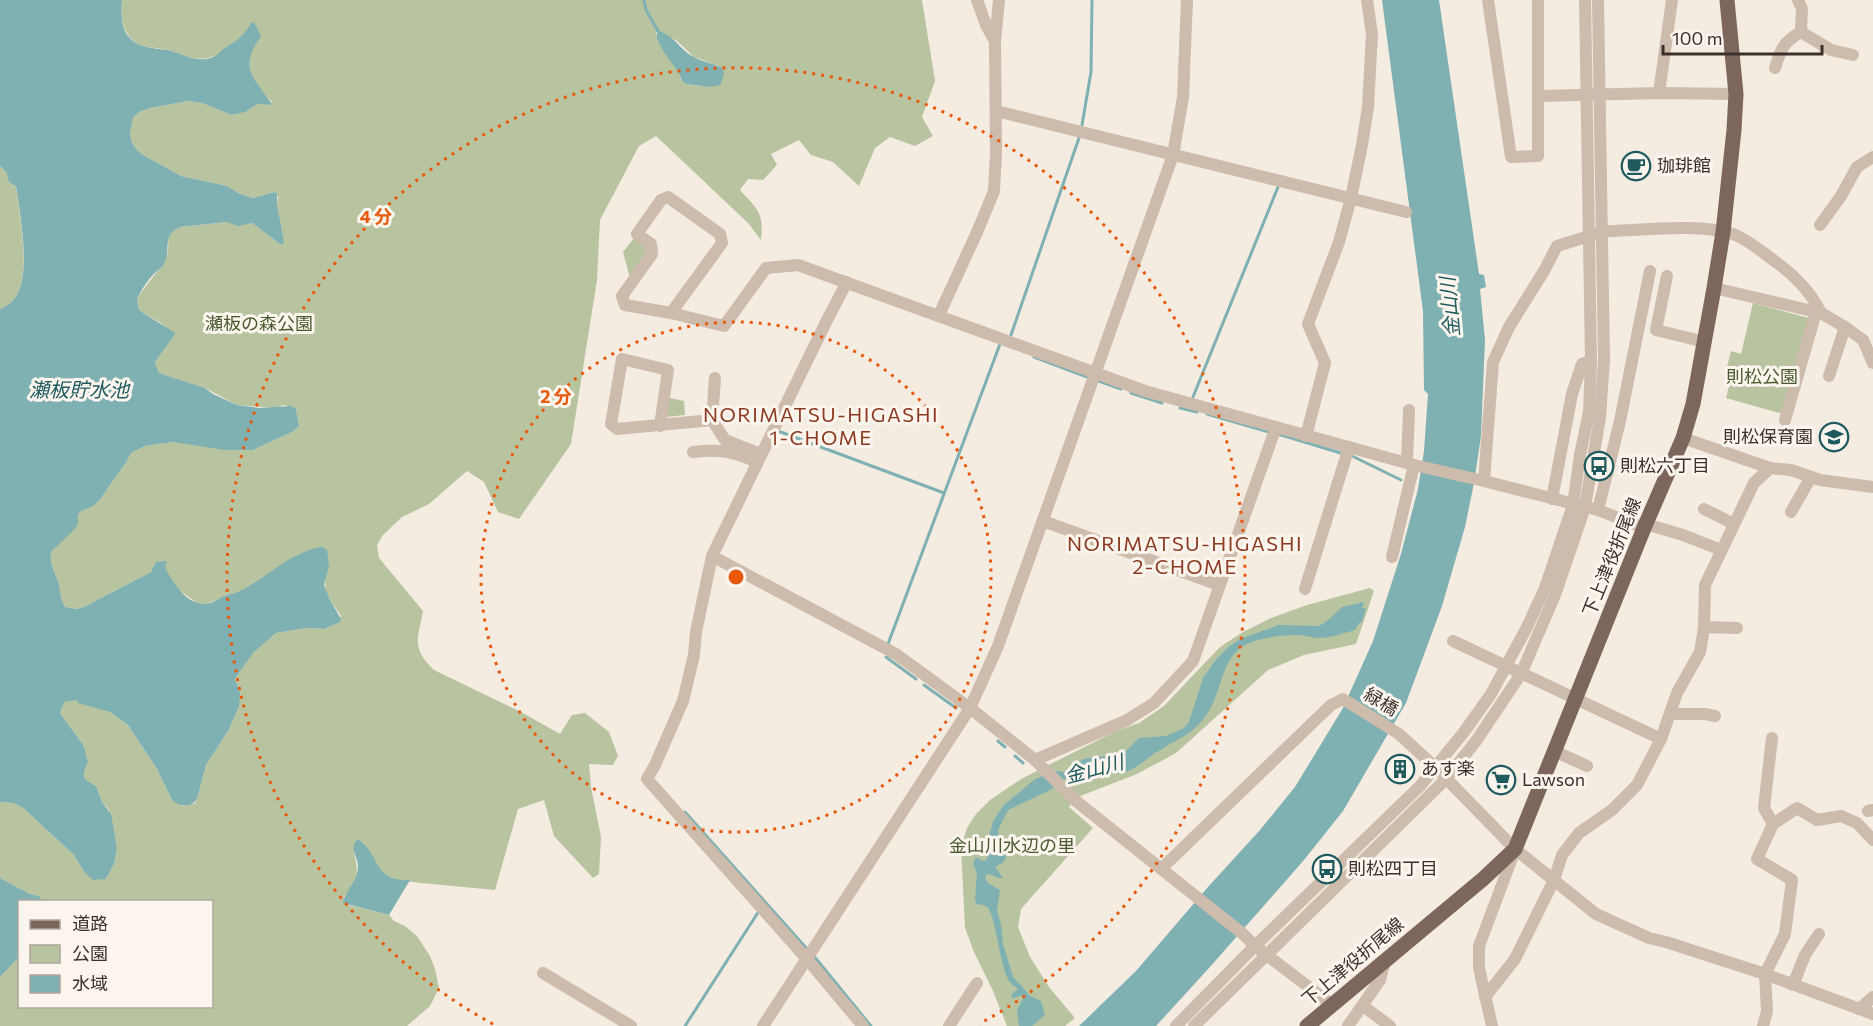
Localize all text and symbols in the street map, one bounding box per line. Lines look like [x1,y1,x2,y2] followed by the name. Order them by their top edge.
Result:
[1663,18,1822,56] scale bar
[1672,27,1722,49] text: 100 m
[1620,150,1652,182] cafe icon: 珈琲館
[1657,154,1711,176] place label: 珈琲館
[360,205,392,227] text: 4 分
[1434,274,1464,338] water label: 金山川
[205,312,313,334] park label: 瀬板の森公園
[1726,365,1798,387] park label: 則松公園
[29,377,131,401] water label: 瀬板貯水池
[540,385,572,407] text: 2 分
[703,402,939,449] district label: NORIMATSU-HIGASHI 1-CHOME
[1818,421,1850,453] school or university icon: 則松保育園
[1723,425,1813,447] place label: 則松保育園
[1583,450,1615,482] bus stop icon: 則松六丁目
[1620,454,1710,476] place label: 則松六丁目
[1577,494,1645,619] street label: 下上津役折尾線
[1067,531,1303,578] district label: NORIMATSU-HIGASHI 2-CHOME
[726,567,746,587] centre of rings
[1360,682,1403,720] street label: 緑橋
[1062,748,1128,787] water label: 金山川
[1384,753,1416,785] building icon: あす楽
[1421,757,1475,779] place label: あす楽
[1485,764,1517,796] supermarket icon: Lawson
[1522,768,1585,790] place label: Lawson
[949,834,1075,856] park label: 金山川水辺の里
[1311,853,1343,885] bus stop icon: 則松四丁目
[1348,857,1438,879] place label: 則松四丁目
[18,900,213,1008] legend
[72,912,108,934] text: 道路
[1297,912,1408,1010] street label: 下上津役折尾線
[72,942,108,964] text: 公園
[72,972,108,994] text: 水域

